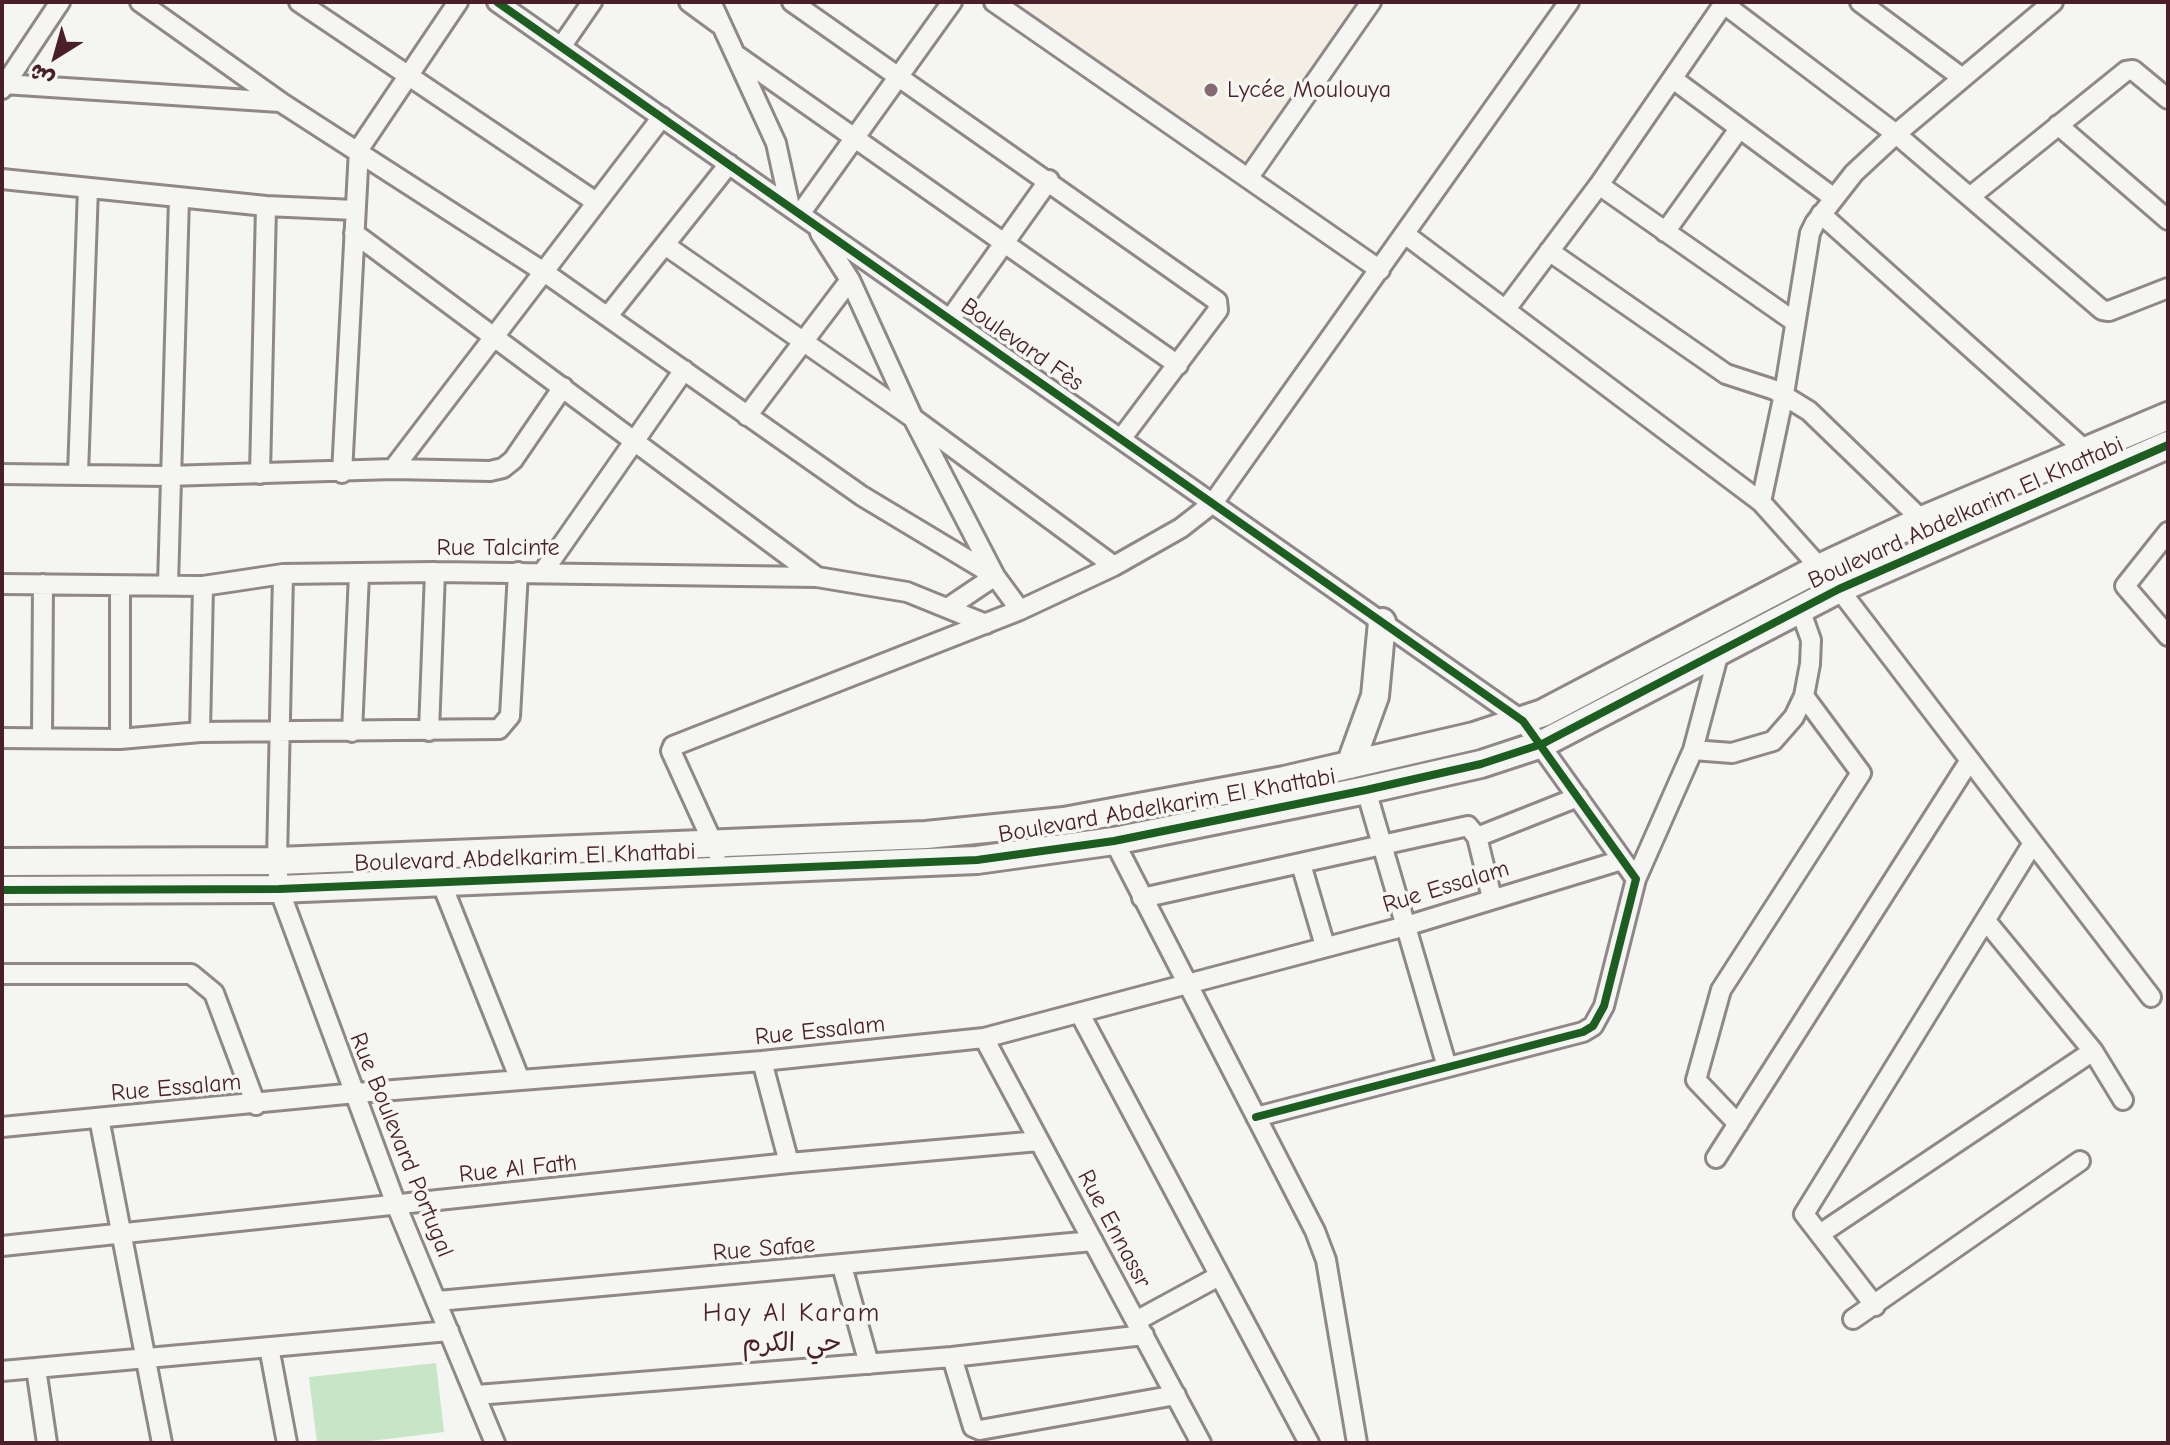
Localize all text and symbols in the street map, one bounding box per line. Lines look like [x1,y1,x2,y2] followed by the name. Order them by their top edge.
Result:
[16,16,96,96] north arrow
[24,58,59,93] text: ش
[1227,76,1391,104] place label: Lycée Moulouya
[1202,81,1220,99] marker: Lycée Moulouya
[955,292,1089,398] street label: Boulevard Fès
[1804,430,2128,596] street label: Boulevard Abdelkarim El Khattabi
[436,534,560,562] street label: Rue Talcinte
[996,762,1338,850] street label: Boulevard Abdelkarim El Khattabi
[354,838,696,878] street label: Boulevard Abdelkarim El Khattabi
[1379,854,1513,920] street label: Rue Essalam
[753,1010,887,1052] street label: Rue Essalam
[343,1029,459,1261] street label: Rue Boulevard Portugal
[110,1068,242,1108] street label: Rue Essalam
[458,1148,578,1190] street label: Rue Al Fath
[1071,1165,1157,1293] street label: Rue Ennassr
[711,1230,817,1268] street label: Rue Safae
[703,1298,881,1360] district label: Hay Al Karam حي الكرم

